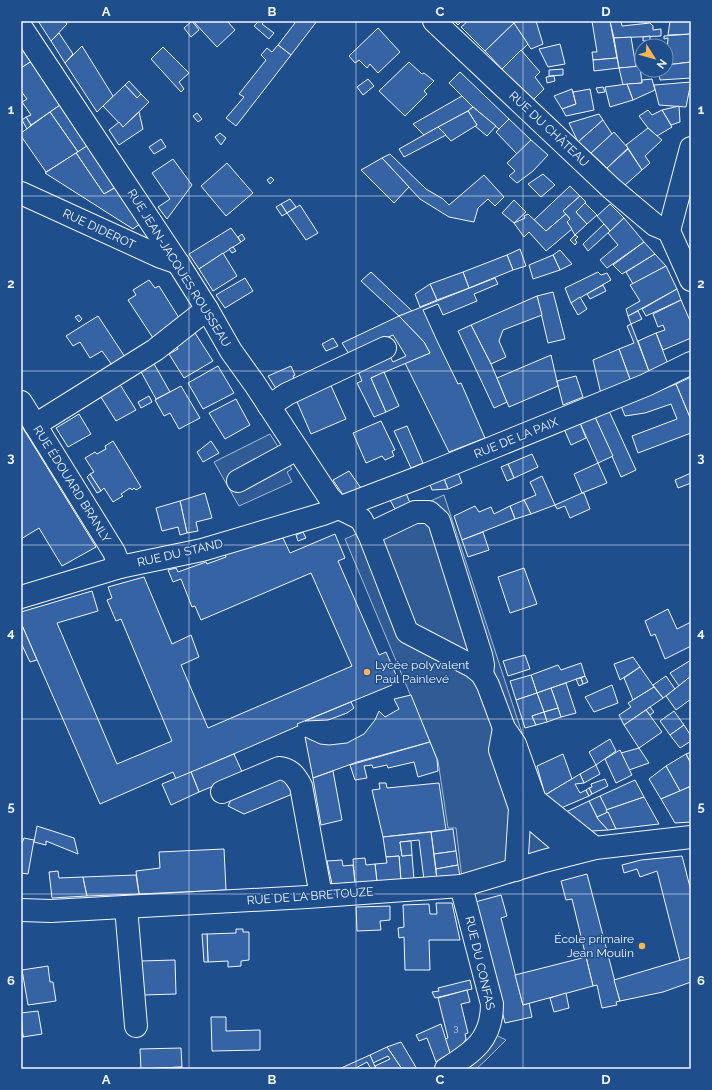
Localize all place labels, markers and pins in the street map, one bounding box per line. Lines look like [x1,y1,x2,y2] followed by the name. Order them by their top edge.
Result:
[375,658,469,686] place label: Lycée polyvalent Paul Painlevé
[362,667,372,677] marker: Lycée polyvalent Paul Painlevé
[554,932,634,960] place label: École primaire Jean Moulin
[637,941,647,951] marker: École primaire Jean Moulin

